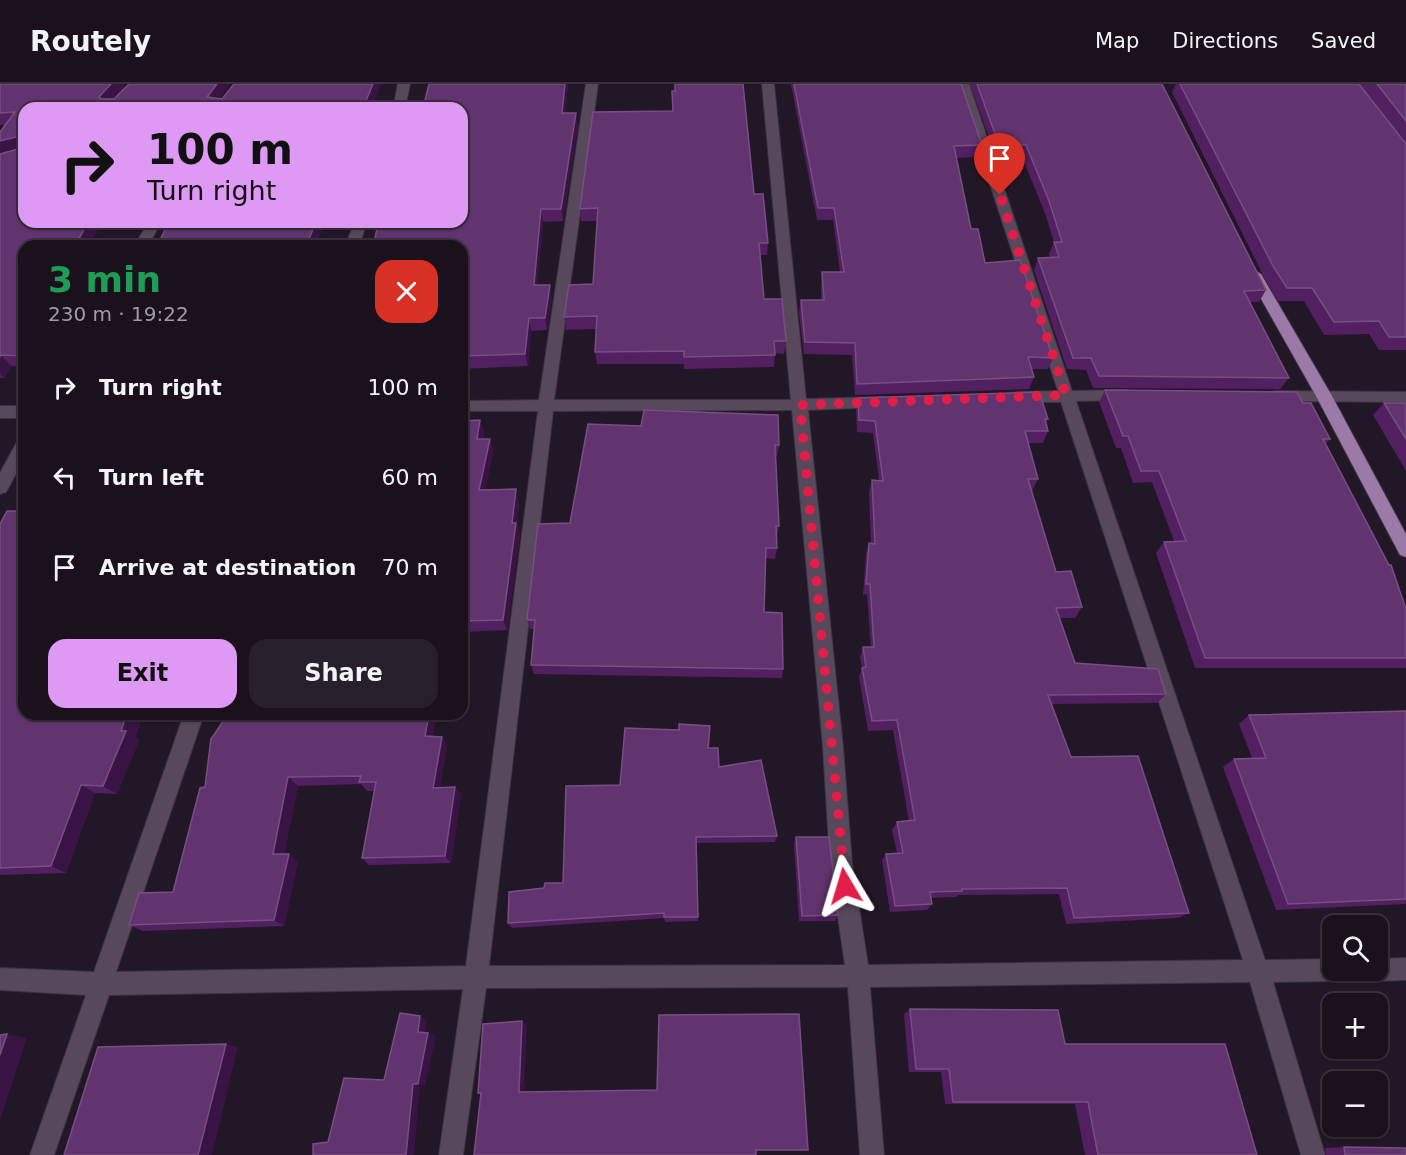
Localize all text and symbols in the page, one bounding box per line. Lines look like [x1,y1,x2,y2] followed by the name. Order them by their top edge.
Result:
[30,25,151,58] text: Routely
[1095,29,1139,53] text: Map
[1172,29,1278,53] text: Directions
[1311,29,1376,53] text: Saved
[147,125,293,174] text: 100 m
[48,126,126,204] icon: right
[974,133,1025,195] pin
[983,142,1016,175] icon: arrive
[147,175,276,206] text: Turn right
[48,259,161,300] text: 3 min
[375,260,438,323] button: close
[48,302,189,326] text: 230 m · 19:22
[48,371,81,404] icon: right
[99,375,222,400] text: Turn right
[368,375,438,400] text: 100 m
[48,461,81,494] icon: left
[99,465,204,490] text: Turn left
[382,465,438,490] text: 60 m
[48,551,81,584] icon: arrive
[99,555,356,580] text: Arrive at destination
[382,555,438,580] text: 70 m
[48,639,237,708] button: Exit
[249,639,438,708] button: Share
[813,854,877,918] position arrow
[1322,915,1388,1137] map controls
[1322,915,1388,981] button: search
[1322,993,1388,1059] button: +
[1322,1071,1388,1137] button: −

